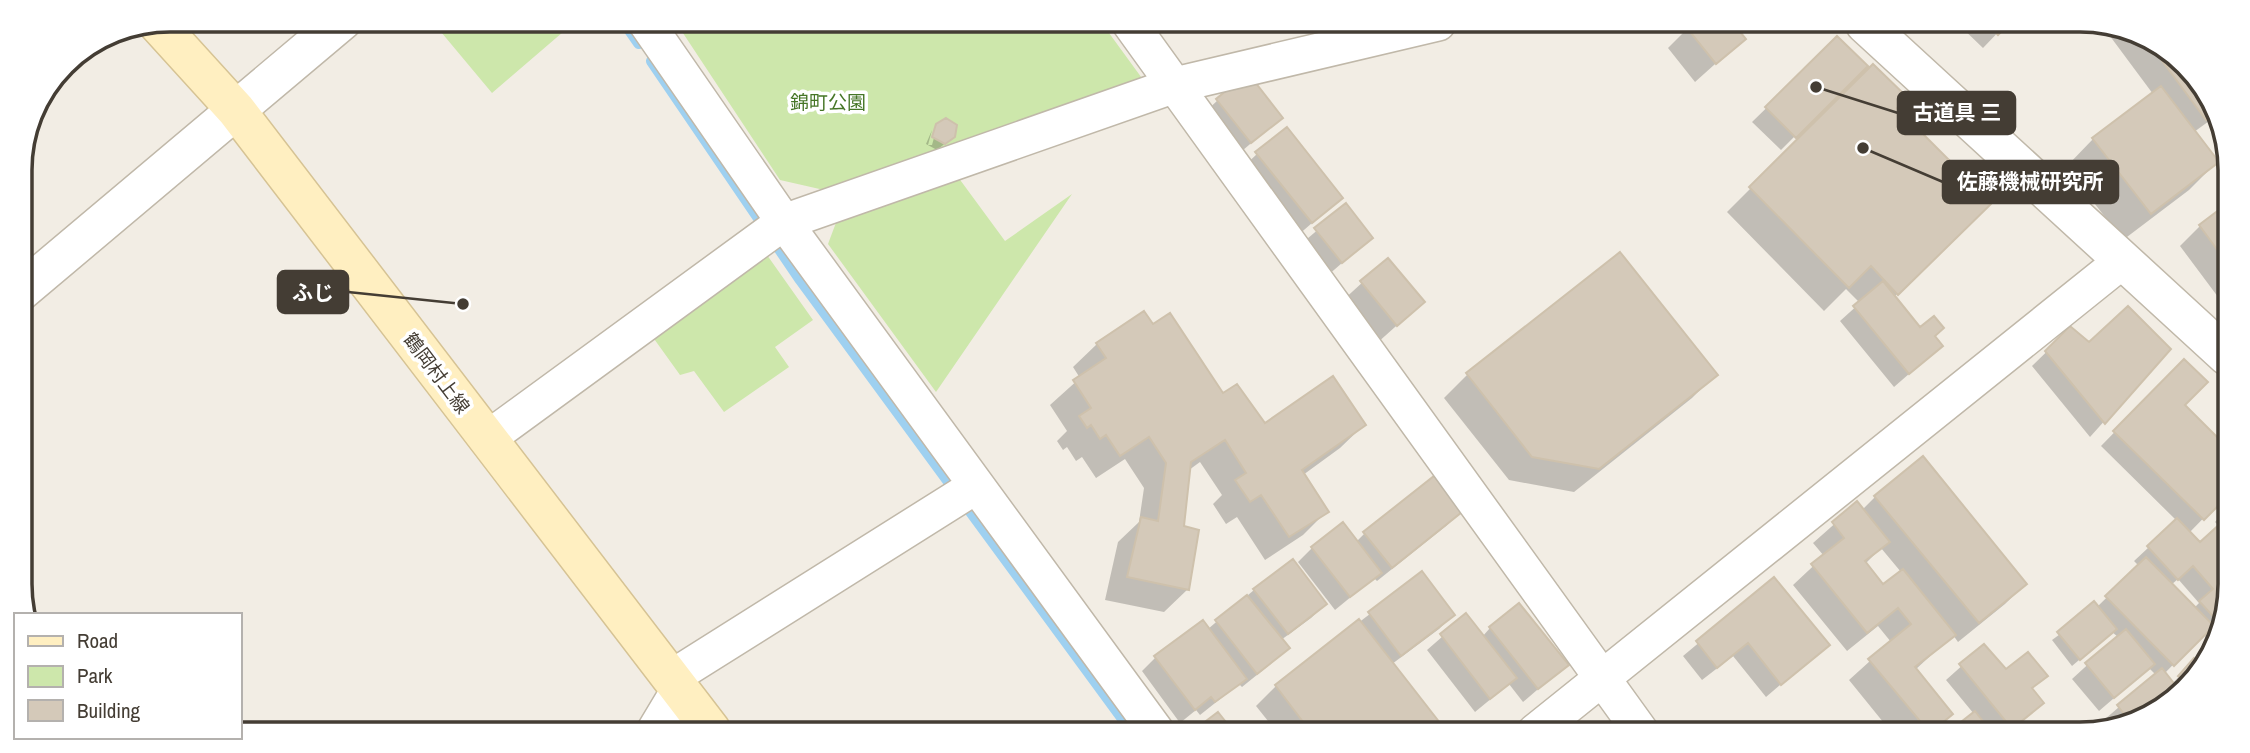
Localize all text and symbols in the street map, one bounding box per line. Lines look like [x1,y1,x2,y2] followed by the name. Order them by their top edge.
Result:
[790,89,866,115] park label: 錦町公園
[1898,92,2015,134] callout: 古道具 三
[1913,98,2001,127] text: 古道具 三
[1943,161,2118,203] callout: 佐藤機械研究所
[1957,167,2104,196] text: 佐藤機械研究所
[278,271,348,313] callout: ふじ
[292,278,334,307] text: ふじ
[398,327,476,419] street label: 鶴岡村上線
[14,613,242,739] legend
[77,626,118,655] text: Road
[77,661,113,690] text: Park
[77,696,141,725] text: Building

